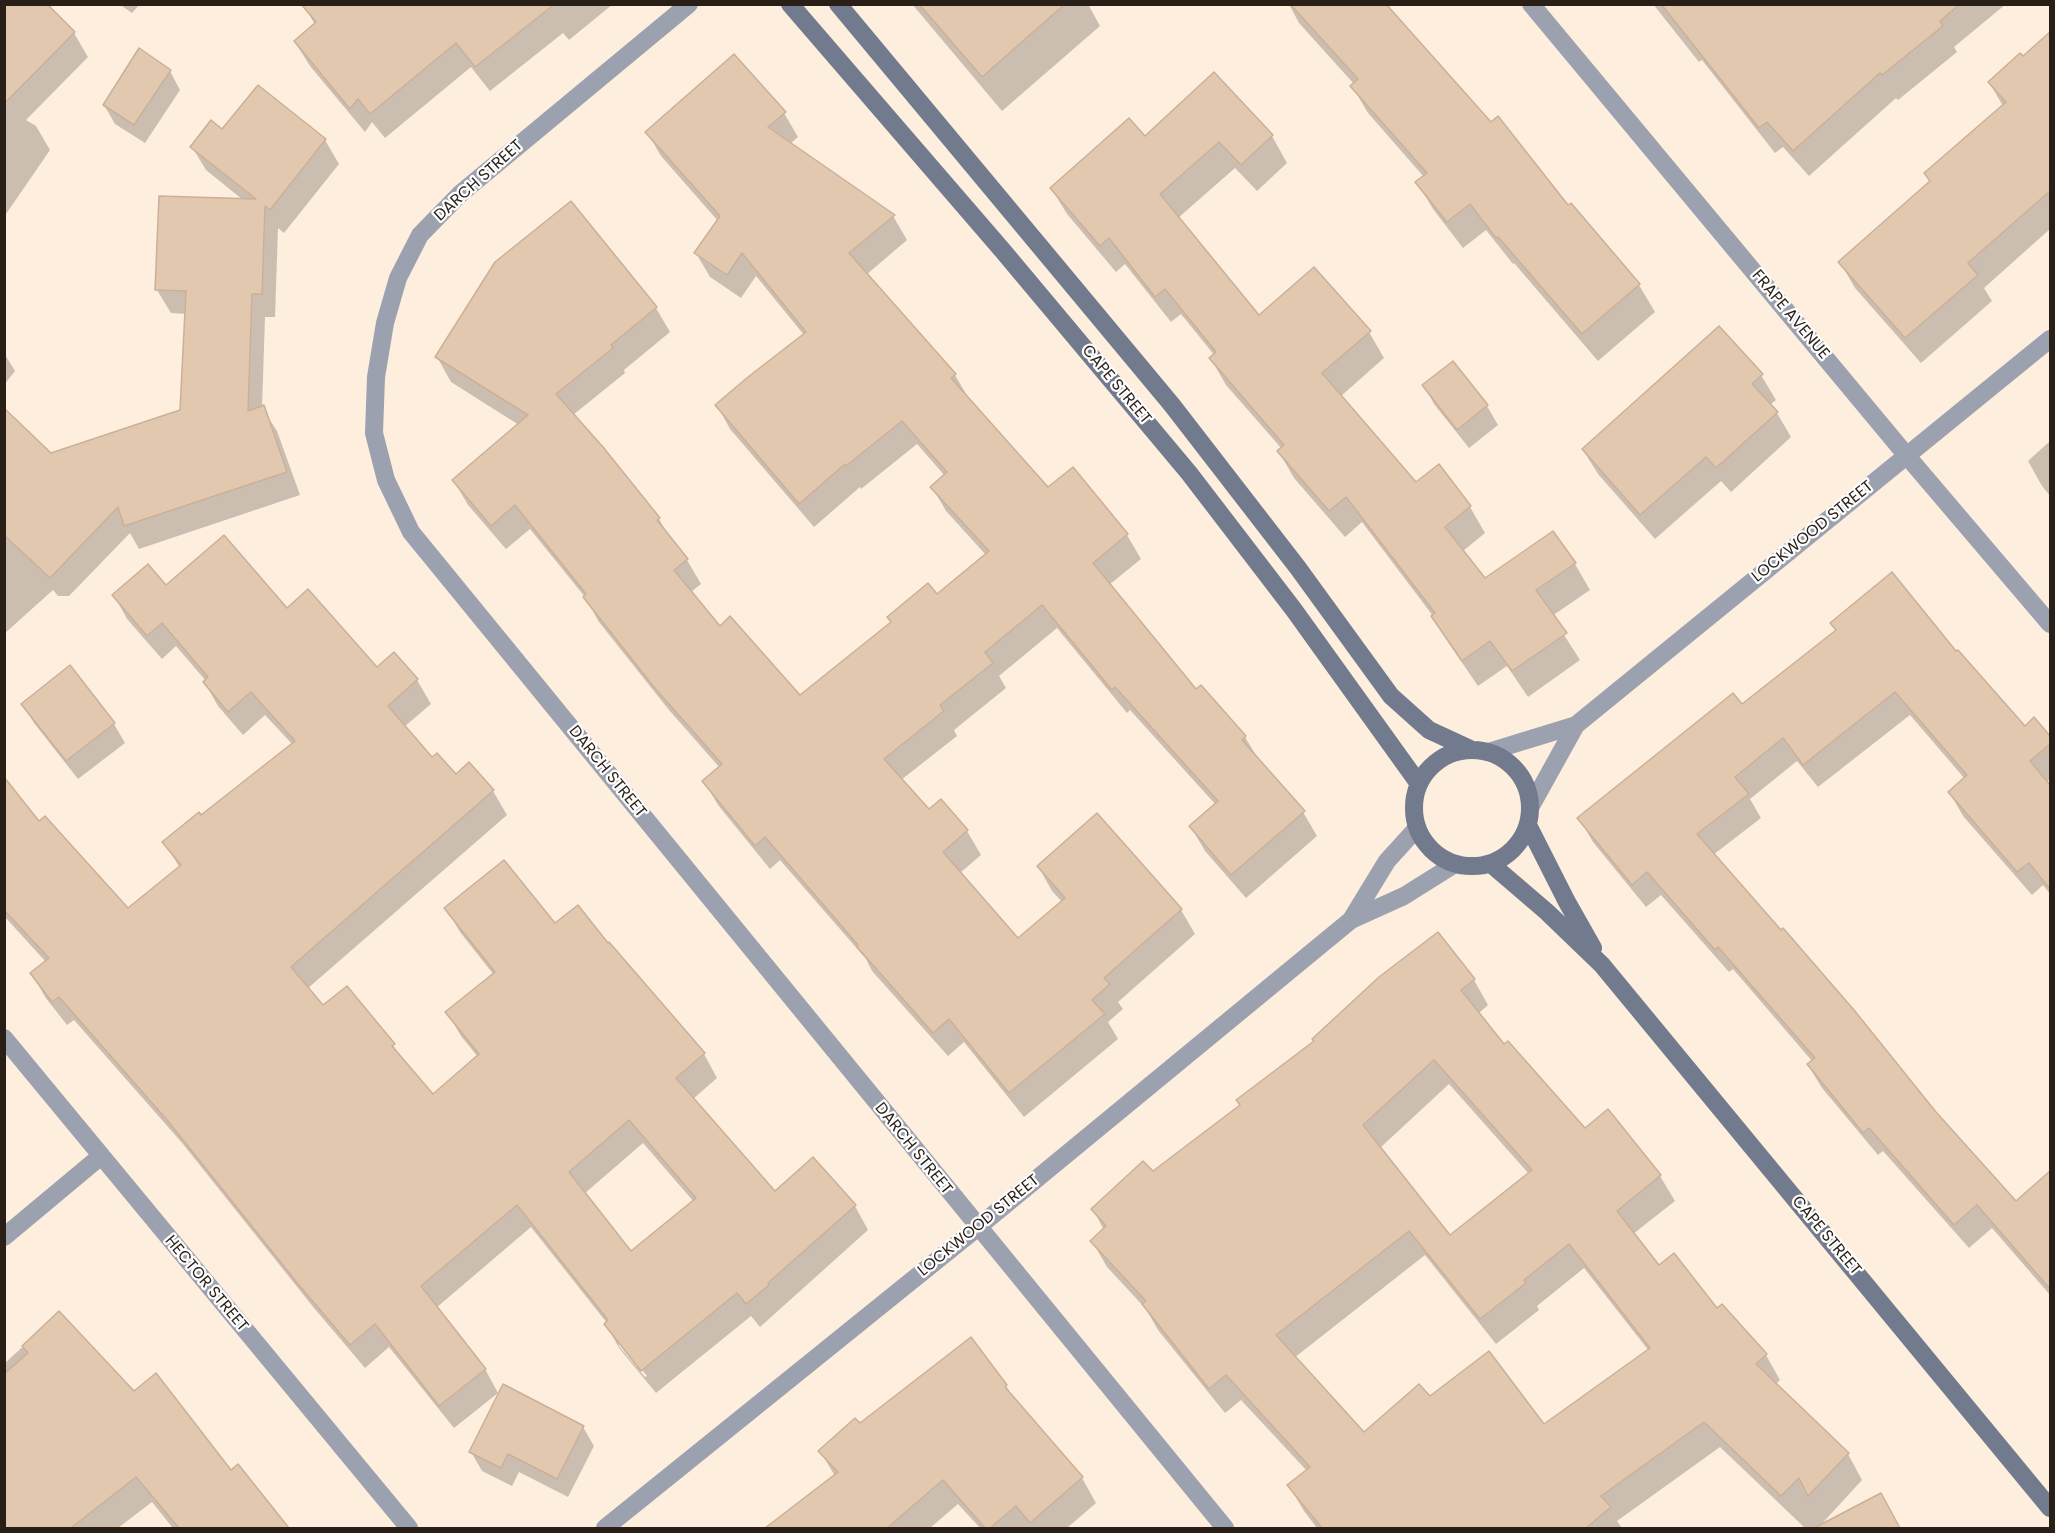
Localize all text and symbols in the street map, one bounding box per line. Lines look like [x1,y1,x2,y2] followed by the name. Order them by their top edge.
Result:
[431,136,527,226] street label: DARCH STREET
[1747,267,1833,363] street label: FRAPE AVENUE
[1077,341,1155,429] street label: CAPE STREET
[1748,477,1878,587] street label: LOCKWOOD STREET
[564,722,650,822] street label: DARCH STREET
[870,1099,956,1199] street label: DARCH STREET
[914,1171,1044,1281] street label: LOCKWOOD STREET
[1787,1192,1865,1280] street label: CAPE STREET
[160,1232,252,1336] street label: HECTOR STREET

